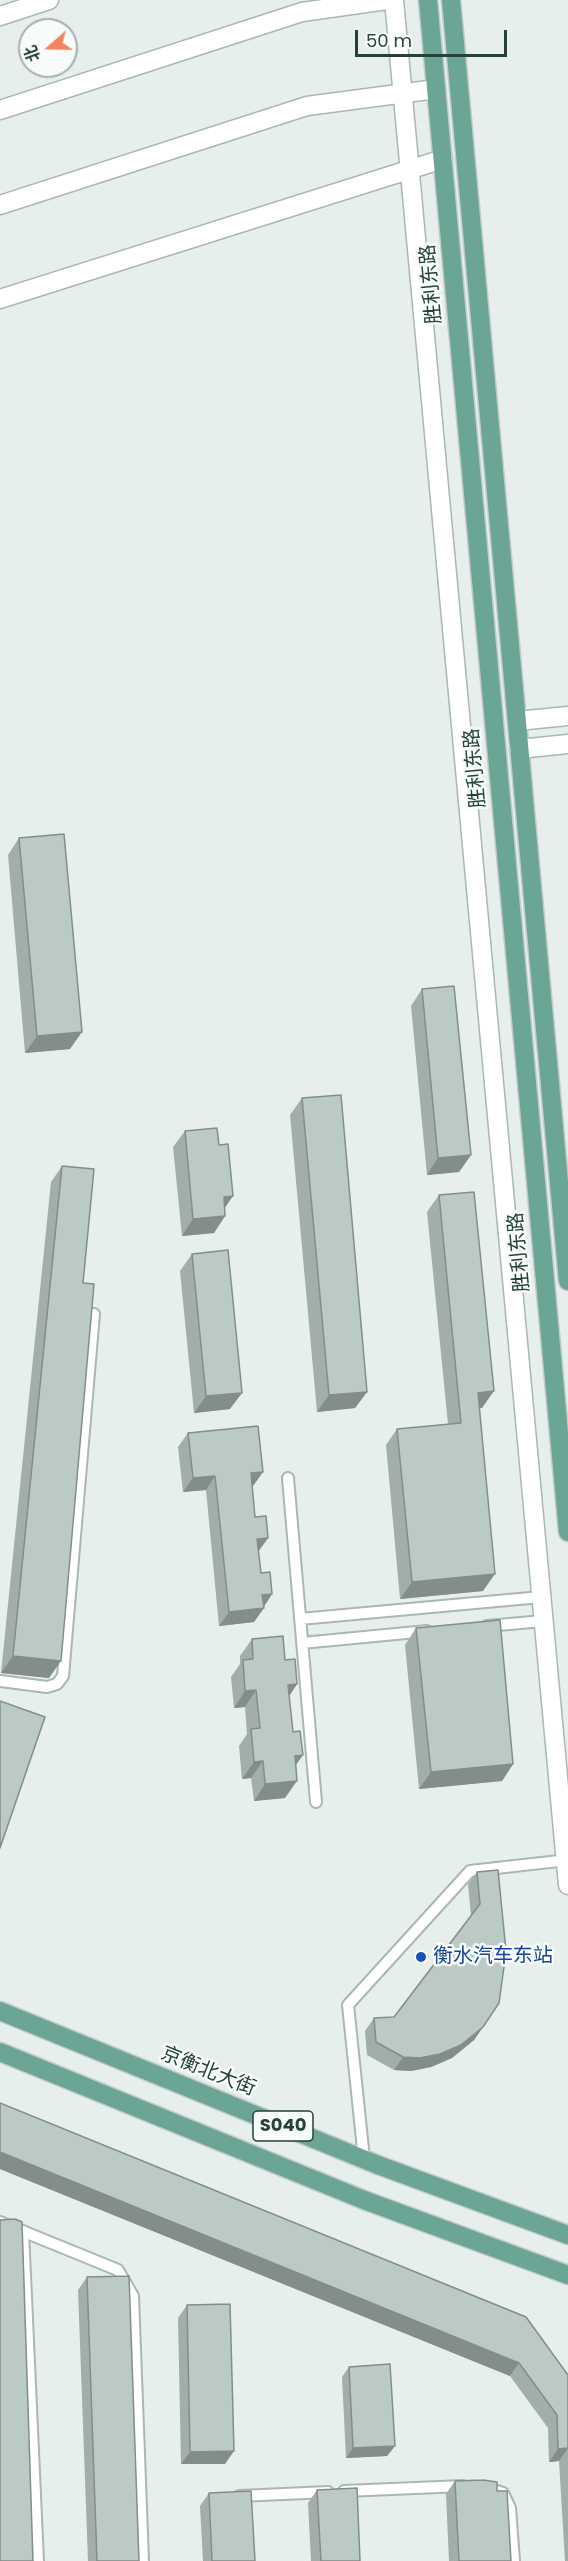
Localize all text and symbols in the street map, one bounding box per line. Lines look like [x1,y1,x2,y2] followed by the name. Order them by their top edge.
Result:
[18,18,78,78] north arrow
[358,18,510,56] scale bar
[366,28,412,53] text: 50 m
[19,42,46,65] text: 北
[417,243,447,325] street label: 胜利东路
[461,727,491,809] street label: 胜利东路
[505,1211,535,1293] street label: 胜利东路
[433,1945,553,1969] place label: 衡水汽车东站
[414,1950,428,1964] marker: 衡水汽车东站
[157,2042,259,2102] street label: 京衡北大街
[253,2111,313,2141] road number: S040

